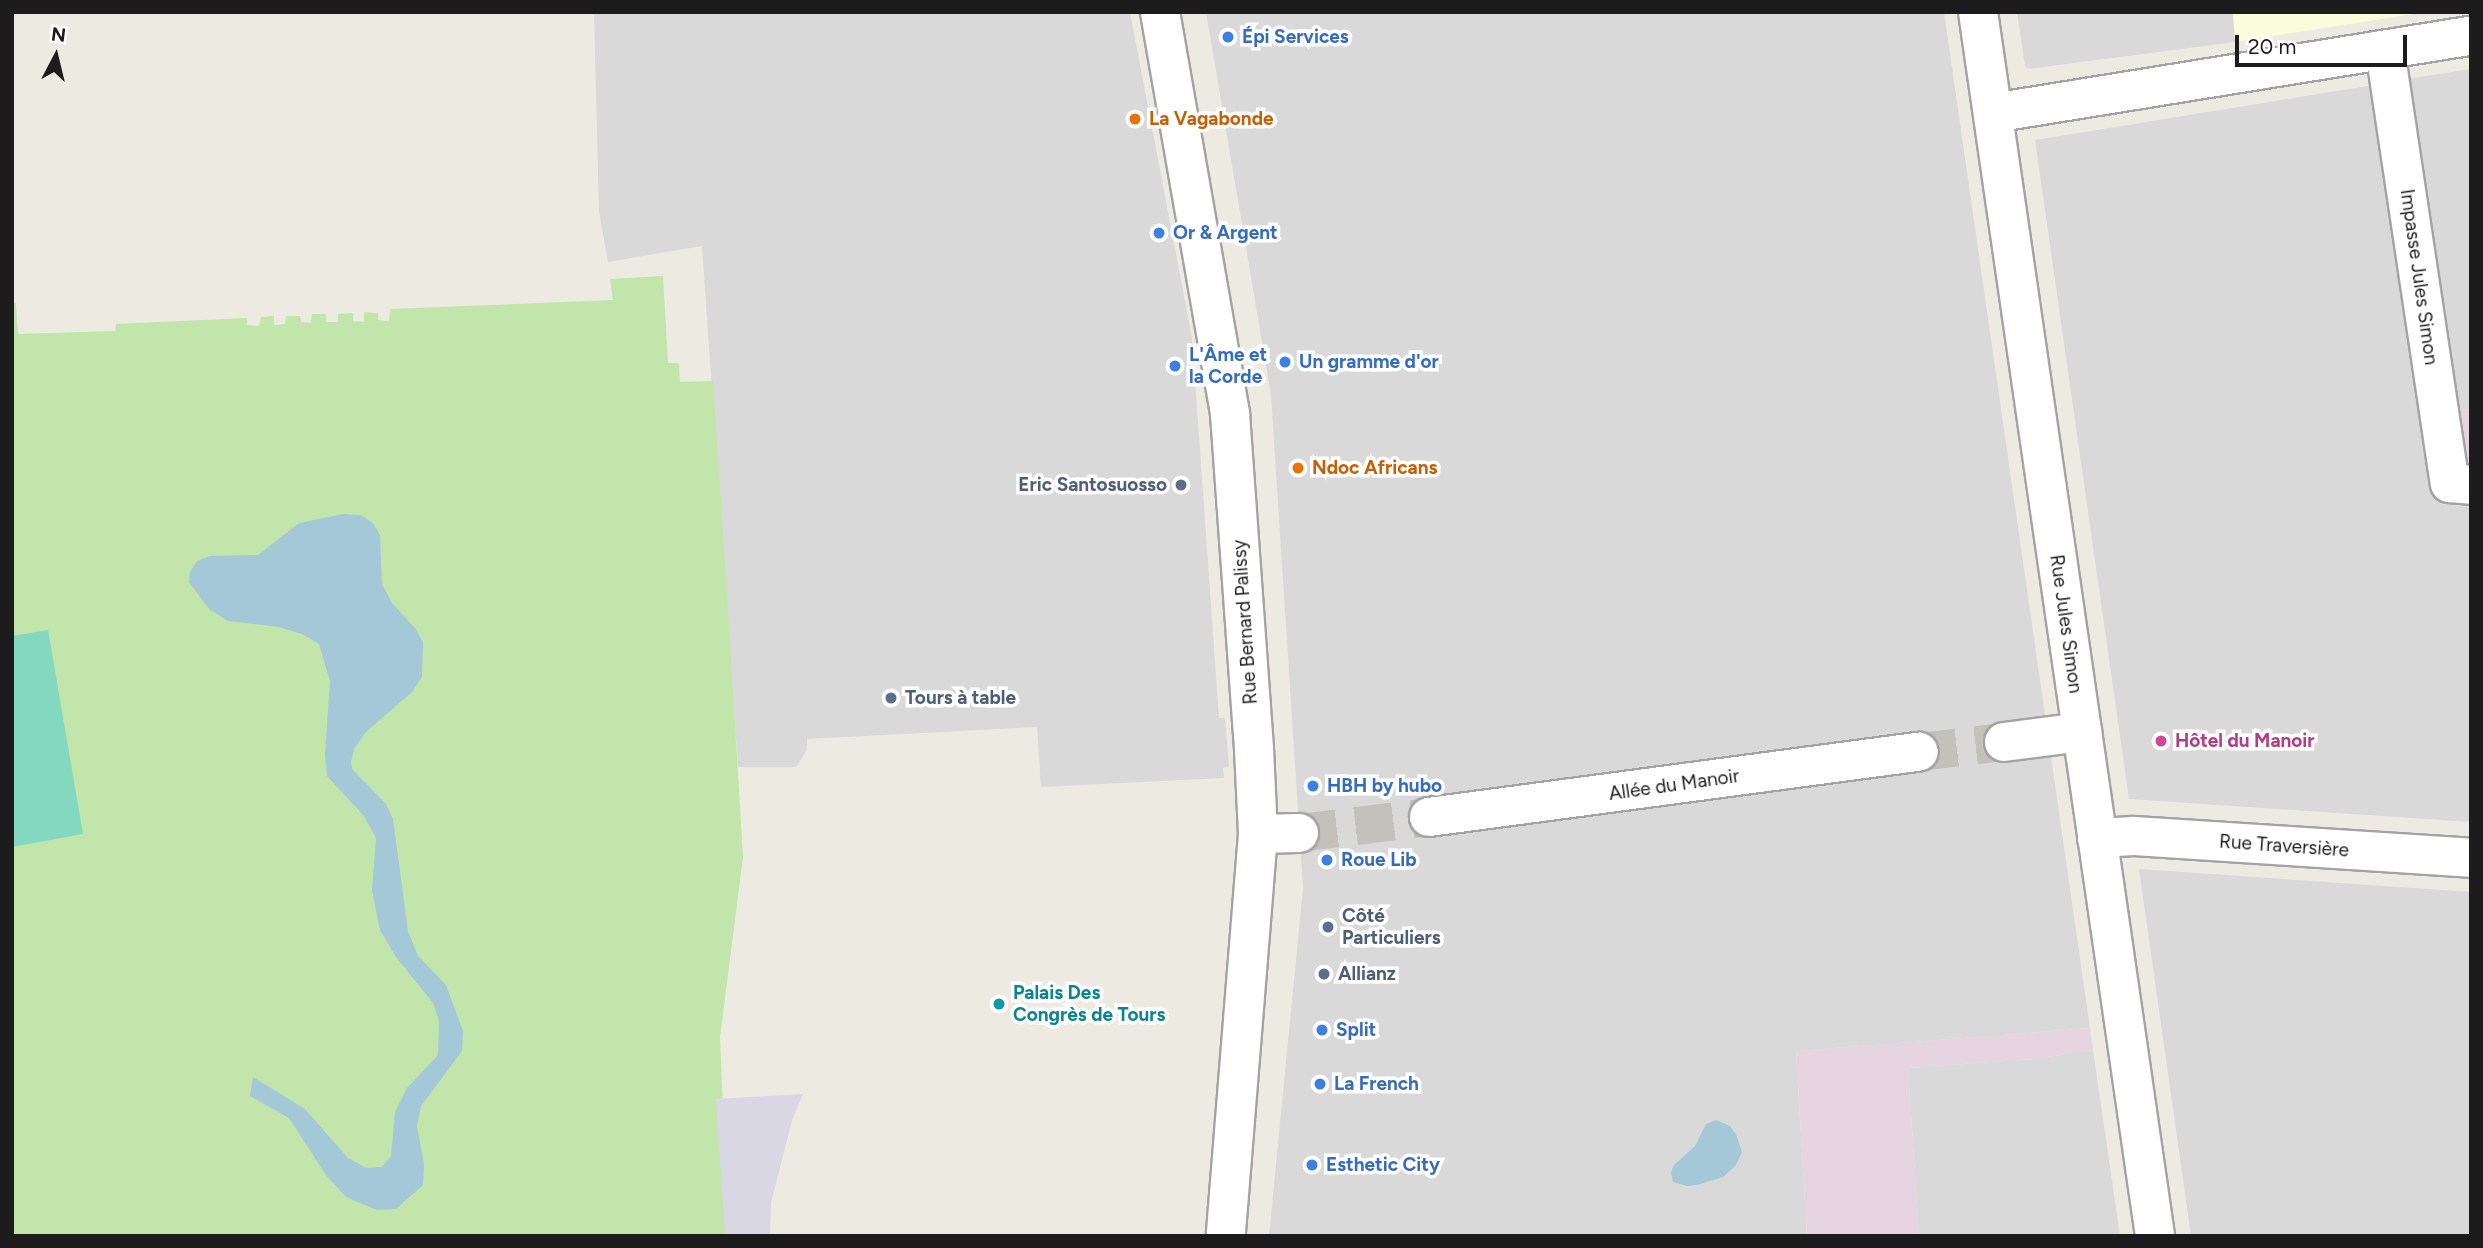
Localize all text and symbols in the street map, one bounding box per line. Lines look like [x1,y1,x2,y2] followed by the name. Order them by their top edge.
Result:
[21,21,91,91] north arrow
[2238,21,2410,65] scale bar
[50,22,67,47] text: N
[1242,26,1349,48] place label: Épi Services
[1220,29,1236,45] marker: Épi Services
[2248,34,2296,59] text: 20 m
[1149,108,1273,130] place label: La Vagabonde
[1127,111,1143,127] marker: La Vagabonde
[2395,188,2443,366] street label: Impasse Jules Simon
[1173,222,1278,244] place label: Or & Argent
[1151,225,1167,241] marker: Or & Argent
[1189,344,1267,388] place label: L'Âme et la Corde
[1299,351,1439,373] place label: Un gramme d'or
[1277,354,1293,370] marker: Un gramme d'or
[1167,358,1183,374] marker: L'Âme et la Corde
[1312,457,1437,479] place label: Ndoc Africans
[1290,460,1306,476] marker: Ndoc Africans
[1018,474,1167,496] place label: Eric Santosuosso
[1173,477,1189,493] marker: Eric Santosuosso
[1228,539,1262,705] street label: Rue Bernard Palissy
[2045,553,2087,695] street label: Rue Jules Simon
[905,687,1016,709] place label: Tours à table
[883,690,899,706] marker: Tours à table
[2175,730,2315,752] place label: Hôtel du Manoir
[2153,733,2169,749] marker: Hôtel du Manoir
[1607,765,1741,805] street label: Allée du Manoir
[1327,775,1442,797] place label: HBH by hubo
[1305,778,1321,794] marker: HBH by hubo
[2218,830,2350,862] street label: Rue Traversière
[1341,849,1417,871] place label: Roue Lib
[1319,852,1335,868] marker: Roue Lib
[1342,905,1441,949] place label: Côté Particuliers
[1320,919,1336,935] marker: Côté Particuliers
[1338,963,1396,985] place label: Allianz
[1316,966,1332,982] marker: Allianz
[1013,982,1165,1026] place label: Palais Des Congrès de Tours
[991,996,1007,1012] marker: Palais Des Congrès de Tours
[1336,1019,1376,1041] place label: Split
[1314,1022,1330,1038] marker: Split
[1334,1073,1419,1095] place label: La French
[1312,1076,1328,1092] marker: La French
[1326,1154,1440,1176] place label: Esthetic City
[1304,1157,1320,1173] marker: Esthetic City

